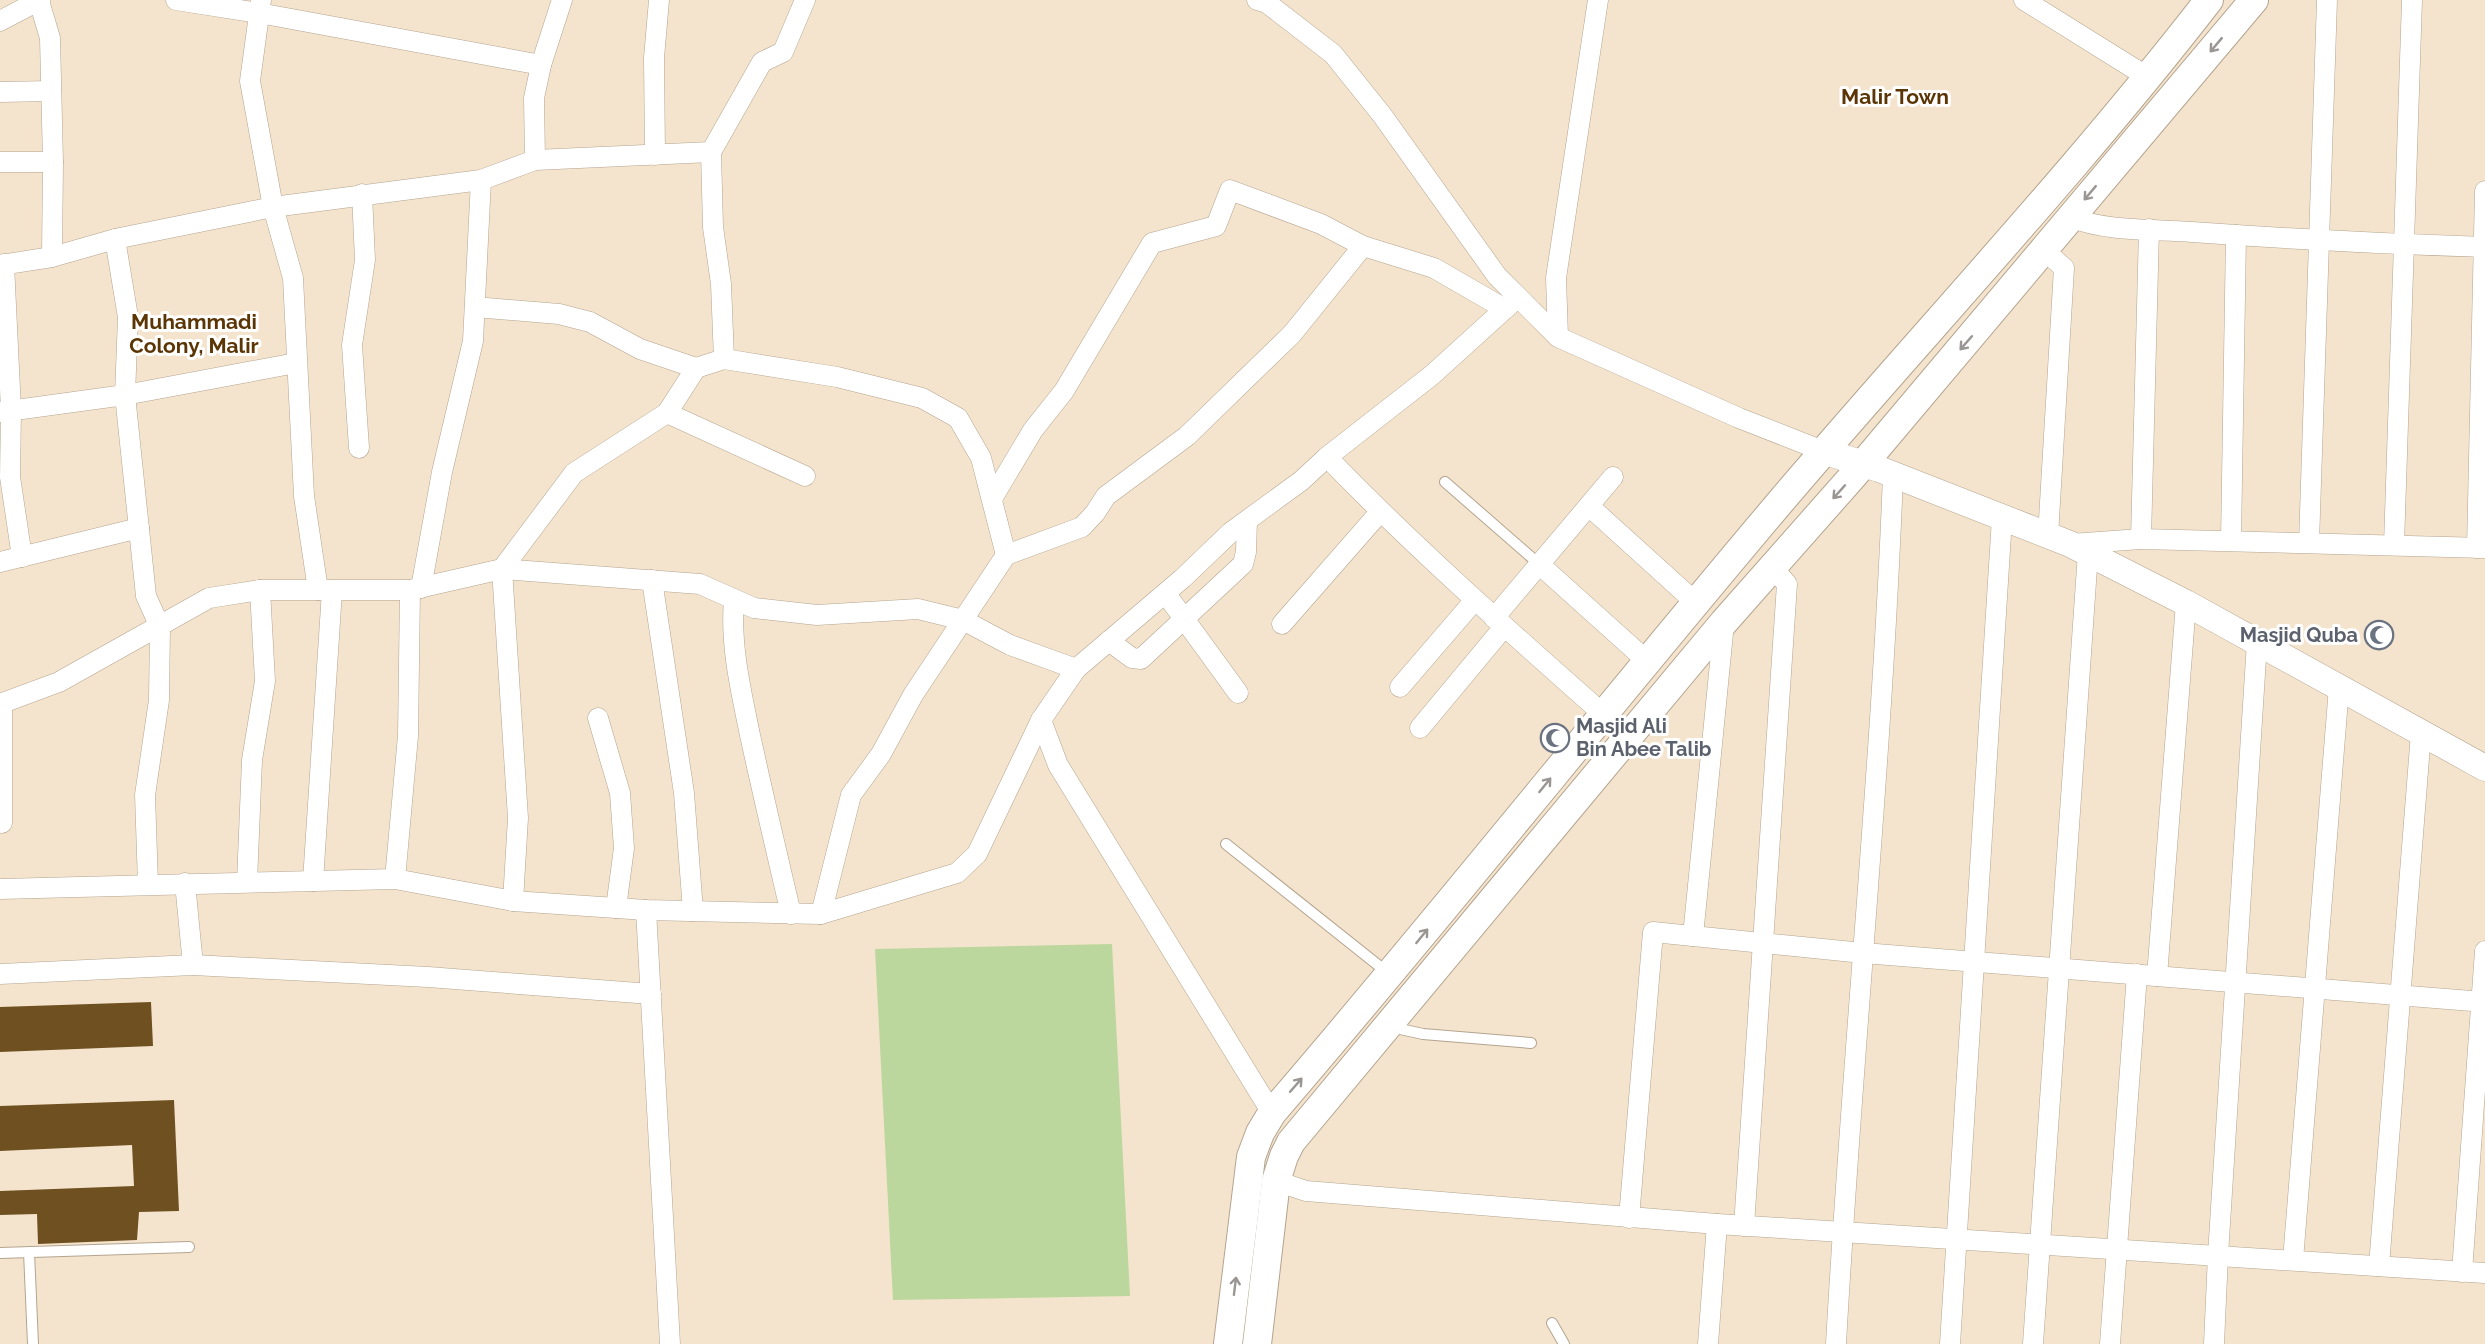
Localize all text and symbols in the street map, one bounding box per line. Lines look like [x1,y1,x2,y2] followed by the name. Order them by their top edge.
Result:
[2209,37,2223,52] one-way arrow
[1841,84,1949,109] district label: Malir Town
[2083,185,2097,200] one-way arrow
[129,309,259,358] district label: Muhammadi Colony, Malir
[1959,335,1973,350] one-way arrow
[1832,484,1846,499] one-way arrow
[2363,619,2395,651] mosque icon: Masjid Quba
[2240,623,2358,647] place label: Masjid Quba
[1576,714,1712,761] place label: Masjid Ali Bin Abee Talib
[1539,722,1571,754] mosque icon: Masjid Ali Bin Abee Talib
[1538,777,1551,793] one-way arrow
[1416,928,1429,944] one-way arrow
[1289,1078,1303,1093] one-way arrow
[1230,1277,1241,1296] one-way arrow

